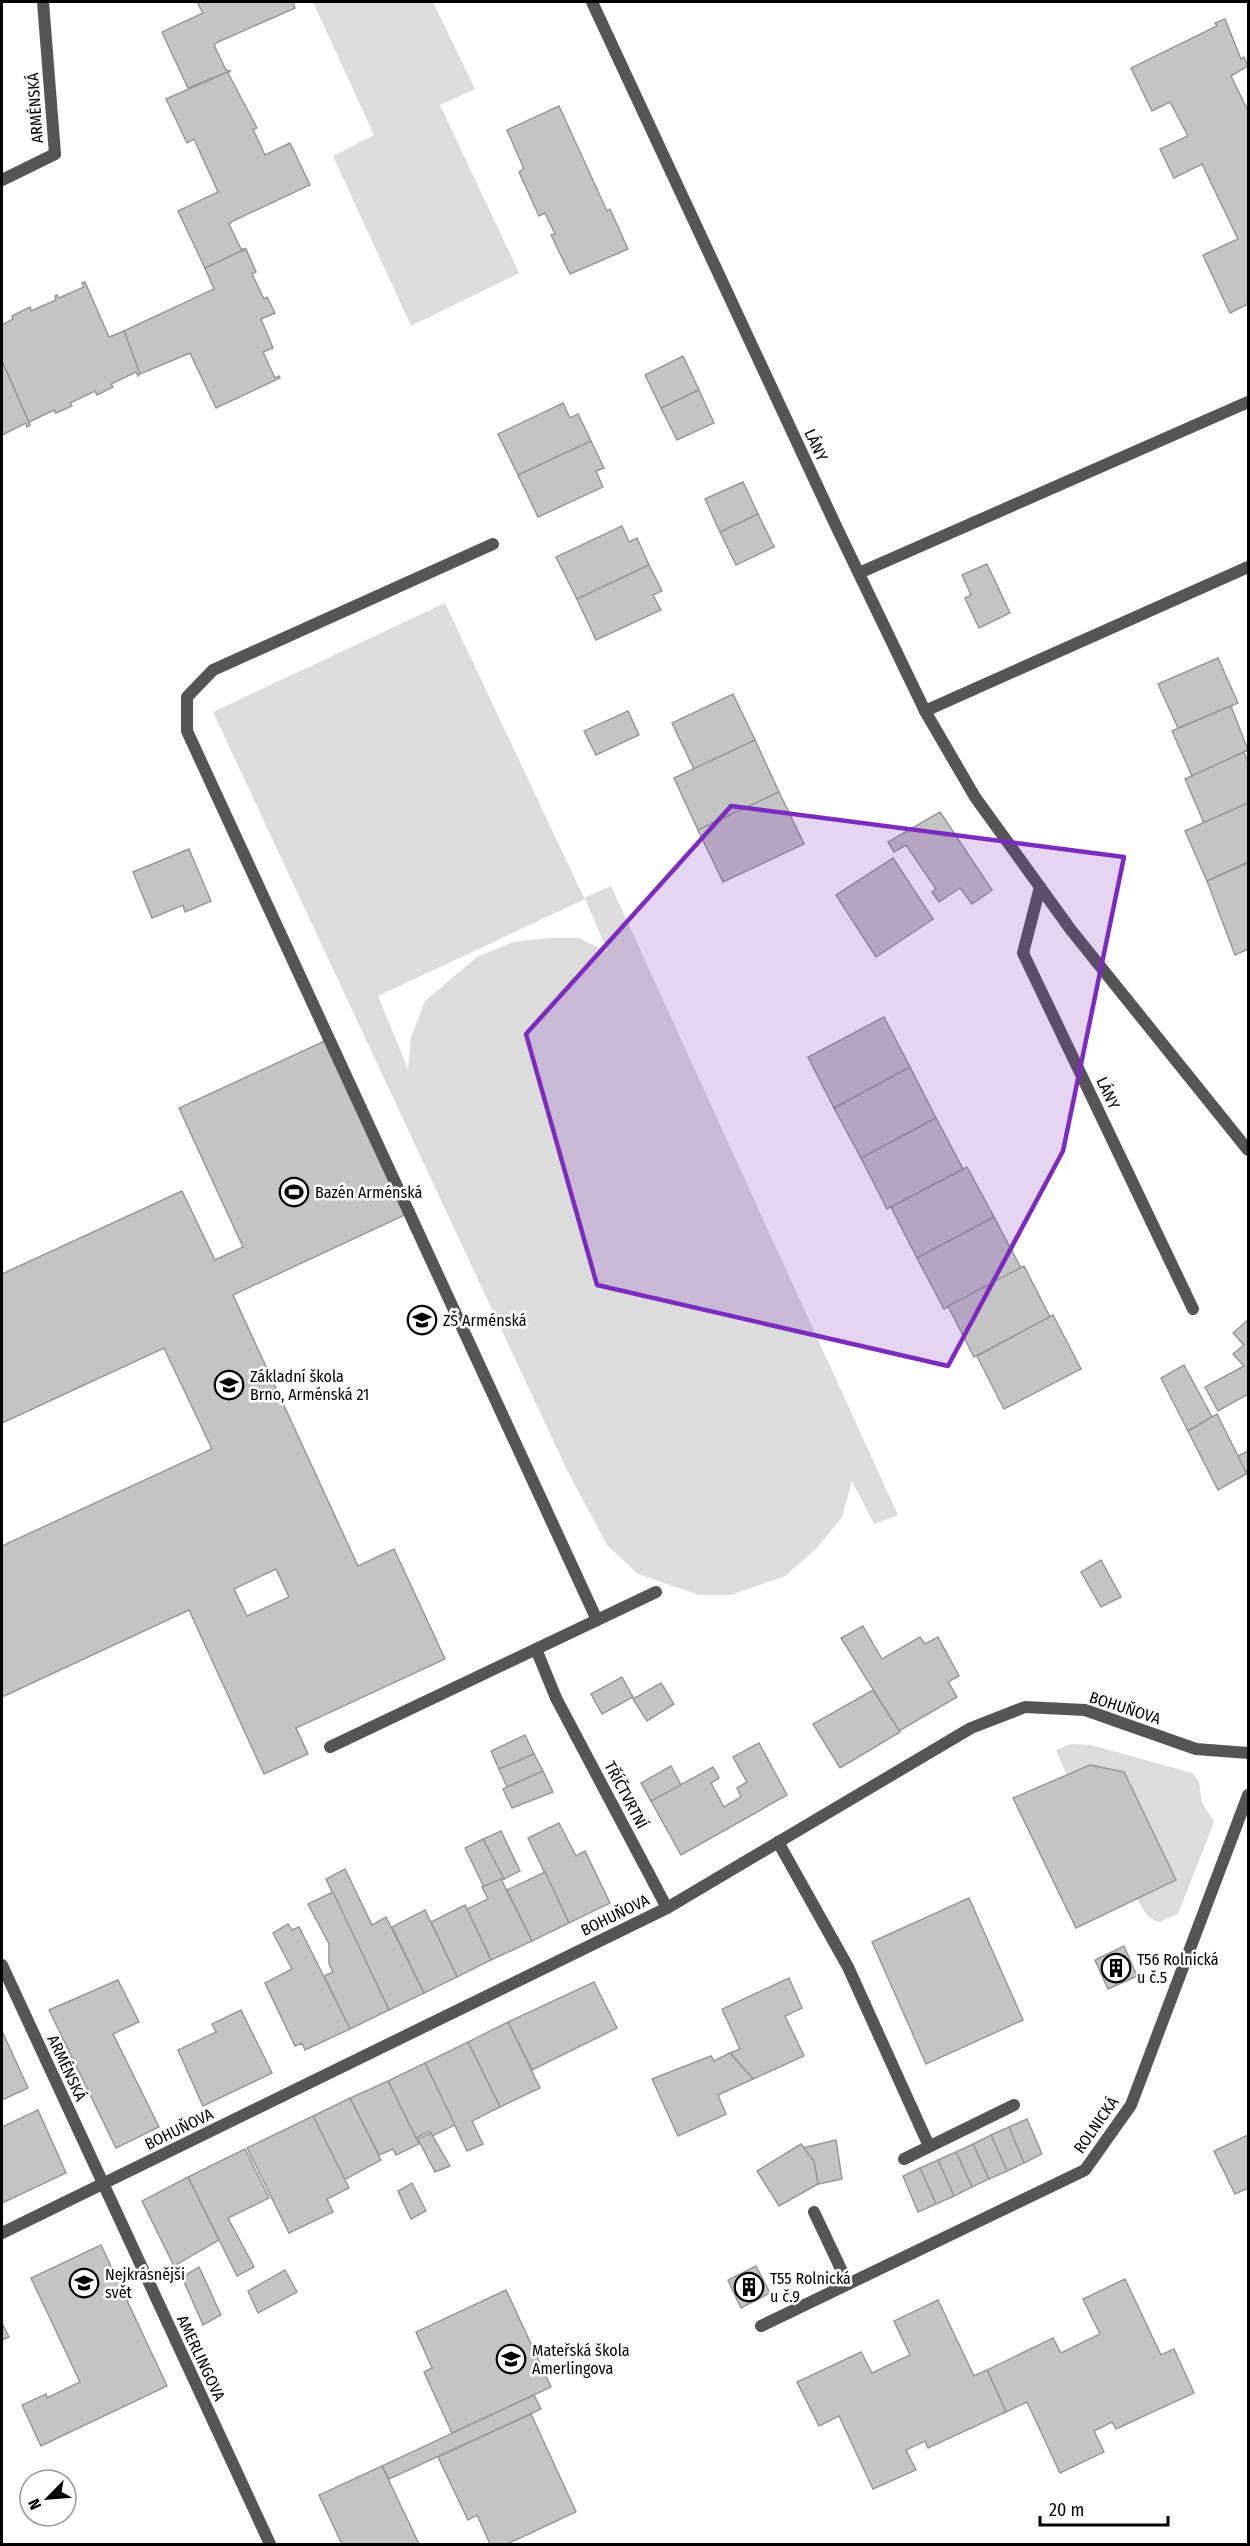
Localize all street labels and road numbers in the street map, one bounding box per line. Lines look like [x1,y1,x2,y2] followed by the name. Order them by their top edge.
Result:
[23,72,47,144] street label: ARMÉNSKÁ
[800,426,832,464] street label: LÁNY
[1092,1074,1124,1112] street label: LÁNY
[1087,1687,1164,1729] street label: BOHUŇOVA
[600,1758,653,1832] street label: TŘÍČTVRTNÍ
[577,1889,653,1940] street label: BOHUŇOVA
[43,2032,91,2105] street label: ARMÉNSKÁ
[1070,2093,1123,2157] street label: ROLNICKÁ
[141,2103,217,2154] street label: BOHUŇOVA
[173,2312,229,2404] street label: AMERLINGOVA

